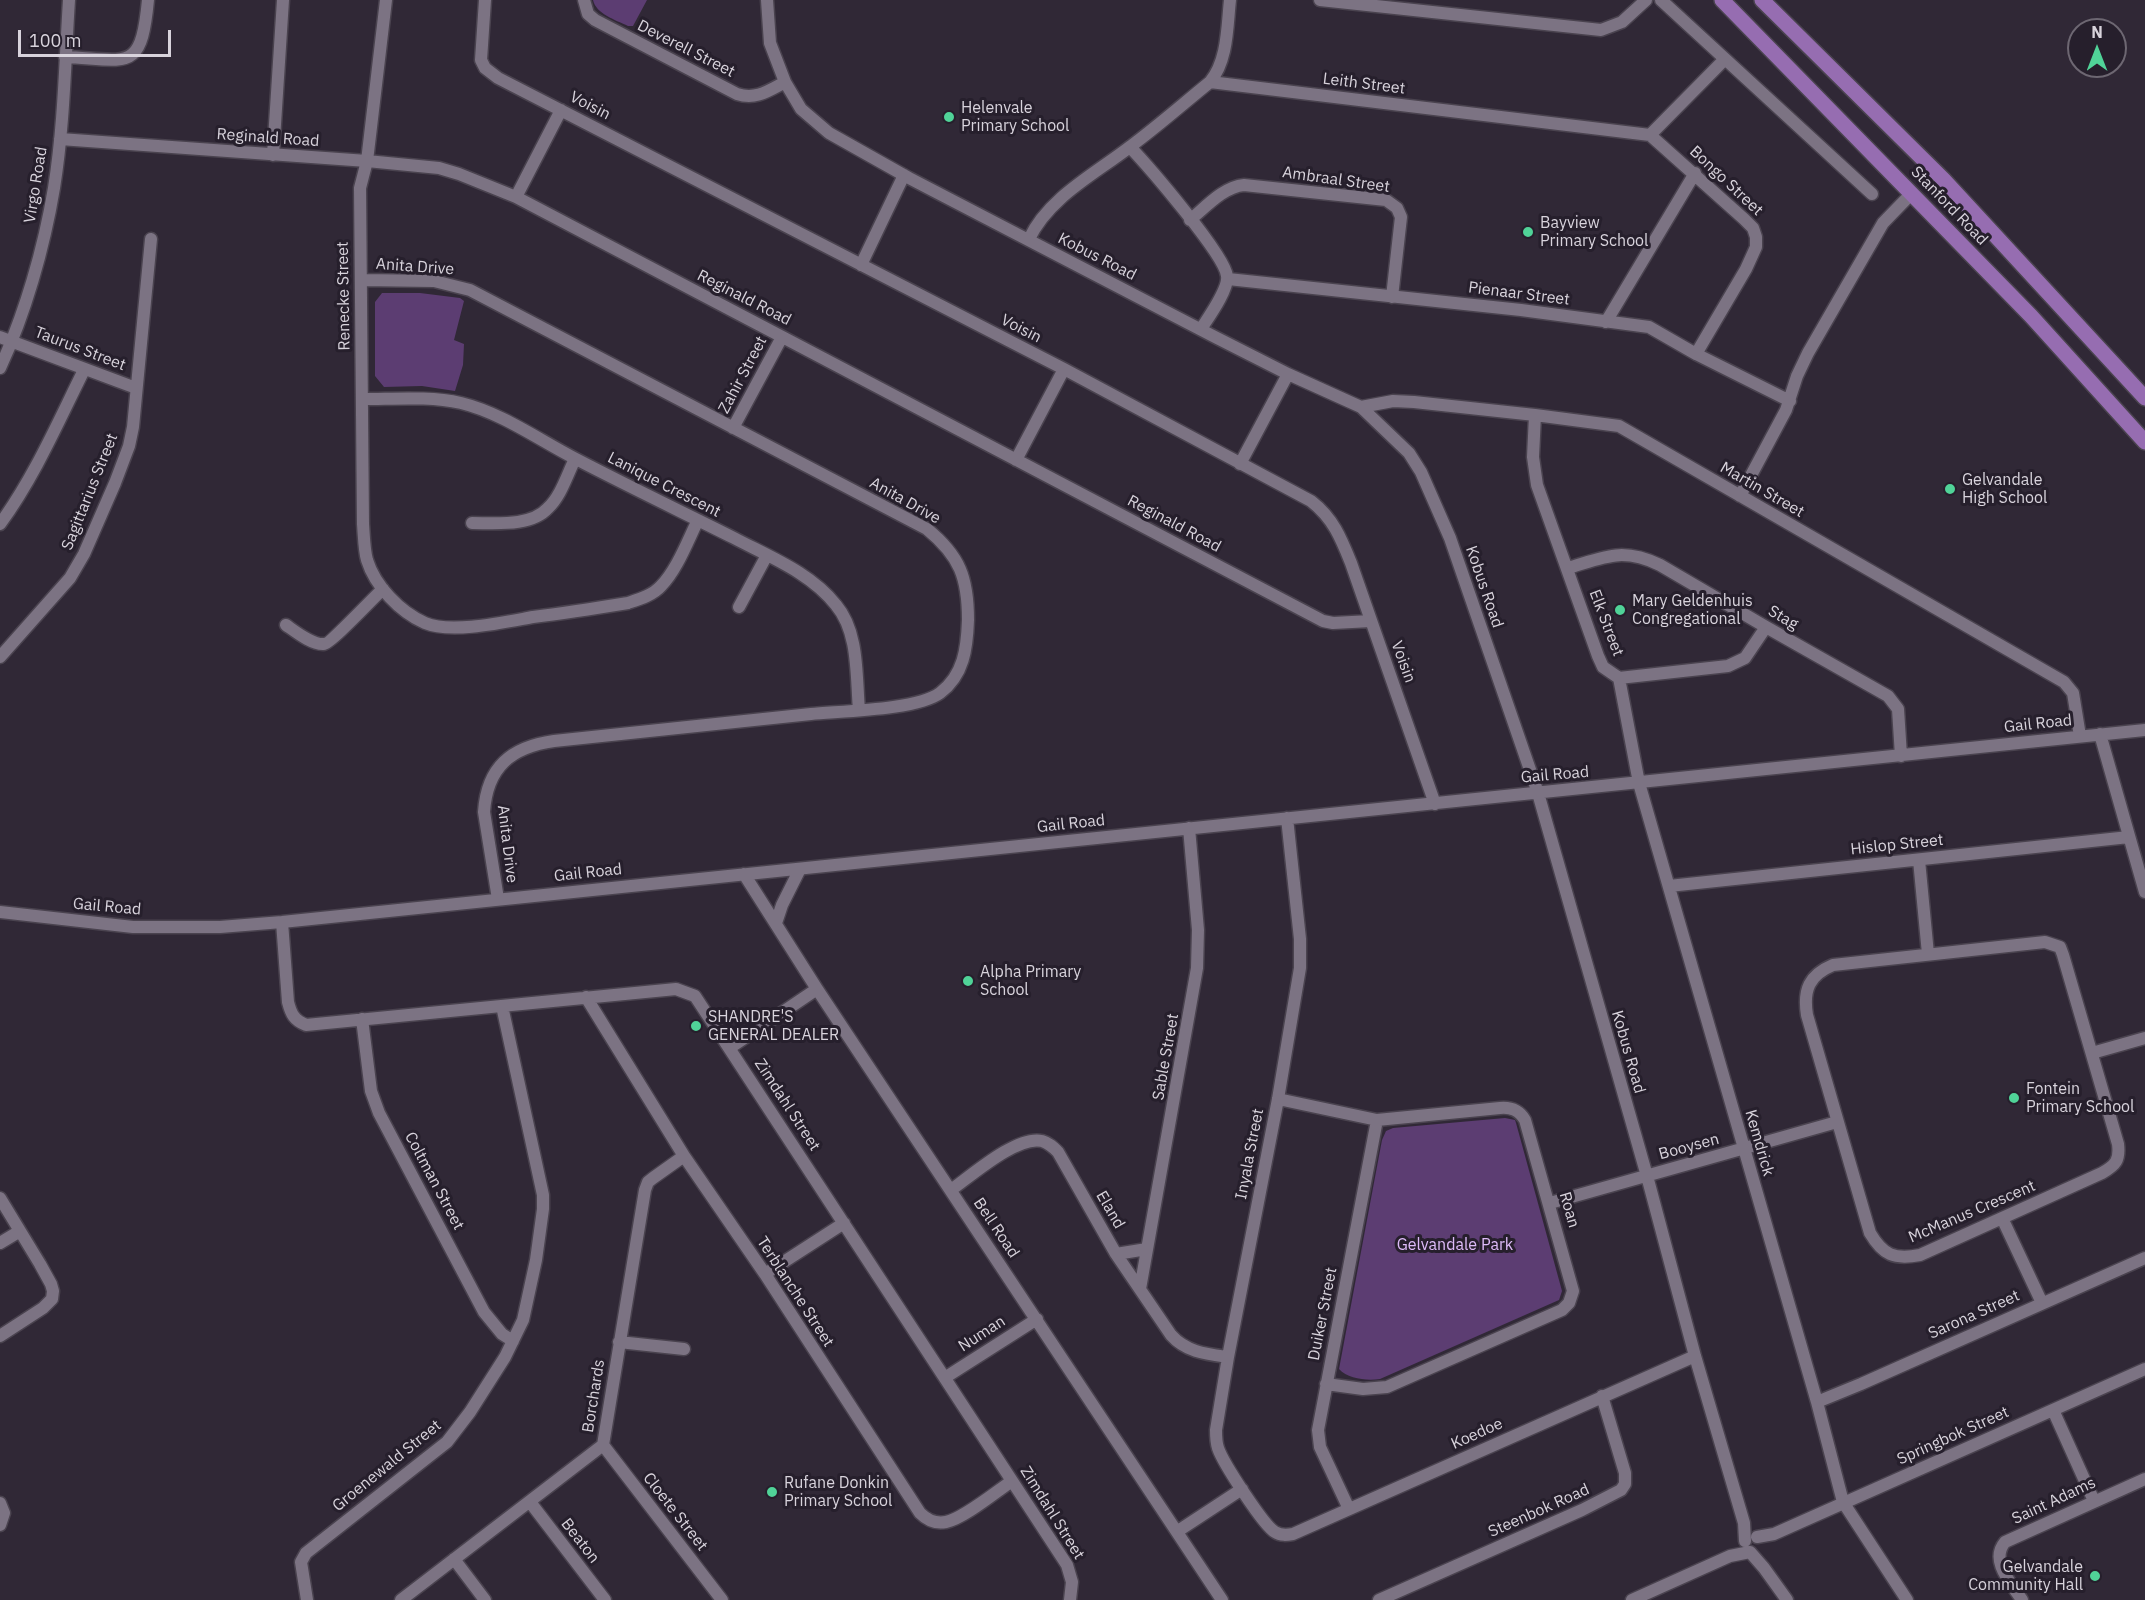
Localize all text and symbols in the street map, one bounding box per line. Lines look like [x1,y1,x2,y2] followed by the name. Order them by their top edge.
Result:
[634,16,738,82] street label: Deverell Street
[21,18,174,56] scale bar
[2067,18,2127,78] north arrow
[2091,22,2103,42] text: N
[29,29,81,52] text: 100 m
[1322,69,1406,99] street label: Leith Street
[566,88,614,124] street label: Voisin
[961,98,1069,136] place label: Helenvale Primary School
[942,110,956,124] marker: Helenvale Primary School
[216,125,320,151] street label: Reginald Road
[1685,142,1767,220] street label: Bongo Street
[20,145,52,225] street label: Virgo Road
[1281,163,1391,197] street label: Ambraal Street
[1907,163,1991,249] street label: Stanford Road
[1540,213,1648,251] place label: Bayview Primary School
[1521,225,1535,239] marker: Bayview Primary School
[1055,229,1139,285] street label: Kobus Road
[333,241,355,351] street label: Renecke Street
[375,255,455,279] street label: Anita Drive
[694,266,794,330] street label: Reginald Road
[1467,278,1571,310] street label: Pienaar Street
[997,311,1045,347] street label: Voisin
[32,323,128,375] street label: Taurus Street
[715,333,771,417] street label: Zahir Street
[58,431,122,553] street label: Sagittarius Street
[604,448,724,522] street label: Lanique Crescent
[1717,458,1807,522] street label: Martin Street
[1962,470,2047,508] place label: Gelvandale High School
[866,474,944,528] street label: Anita Drive
[1943,482,1957,496] marker: Gelvandale High School
[1124,491,1224,557] street label: Reginald Road
[1461,543,1507,631] street label: Kobus Road
[1585,587,1627,659] street label: Elk Street
[1632,591,1753,629] place label: Mary Geldenhuis Congregational
[1764,602,1802,634] street label: Stag
[1613,603,1627,617] marker: Mary Geldenhuis Congregational
[1387,638,1419,686] street label: Voisin
[2003,711,2073,737] street label: Gail Road
[1520,762,1590,788] street label: Gail Road
[493,804,521,884] street label: Anita Drive
[1036,811,1106,837] street label: Gail Road
[1850,831,1944,859] street label: Hislop Street
[553,860,623,886] street label: Gail Road
[72,894,142,920] street label: Gail Road
[980,962,1081,1000] place label: Alpha Primary School
[961,974,975,988] marker: Alpha Primary School
[708,1007,839,1045] place label: SHANDRE'S GENERAL DEALER
[1607,1008,1649,1096] street label: Kobus Road
[1149,1012,1183,1102] street label: Sable Street
[689,1019,703,1033] marker: SHANDRE'S GENERAL DEALER
[750,1055,824,1155] street label: Zimdahl Street
[2026,1079,2134,1117] place label: Fontein Primary School
[2007,1091,2021,1105] marker: Fontein Primary School
[1232,1107,1268,1201] street label: Inyala Street
[1740,1108,1778,1178] street label: Kemdrick
[400,1129,468,1233] street label: Coltman Street
[1657,1130,1721,1164] street label: Booysen
[1906,1177,2038,1247] street label: McManus Crescent
[1092,1188,1128,1232] street label: Eland
[1555,1190,1583,1230] street label: Roan
[969,1194,1023,1262] street label: Bell Road
[752,1233,838,1351] street label: Terblanche Street
[1397,1235,1513,1255] park label: Gelvandale Park
[1305,1266,1341,1362] street label: Duiker Street
[1925,1286,2023,1344] street label: Sarona Street
[955,1312,1009,1356] street label: Numan
[579,1358,609,1434] street label: Borchards
[1894,1403,2012,1469] street label: Springbok Street
[1448,1414,1506,1454] street label: Koedoe
[329,1416,445,1516] street label: Groenewald Street
[1016,1463,1088,1563] street label: Zimdahl Street
[638,1469,712,1555] street label: Cloete Street
[784,1473,892,1511] place label: Rufane Donkin Primary School
[2009,1473,2099,1529] street label: Saint Adams
[1485,1480,1593,1542] street label: Steenbok Road
[765,1485,779,1499] marker: Rufane Donkin Primary School
[557,1515,603,1567] street label: Beaton
[1968,1557,2083,1595] place label: Gelvandale Community Hall
[2088,1569,2102,1583] marker: Gelvandale Community Hall

